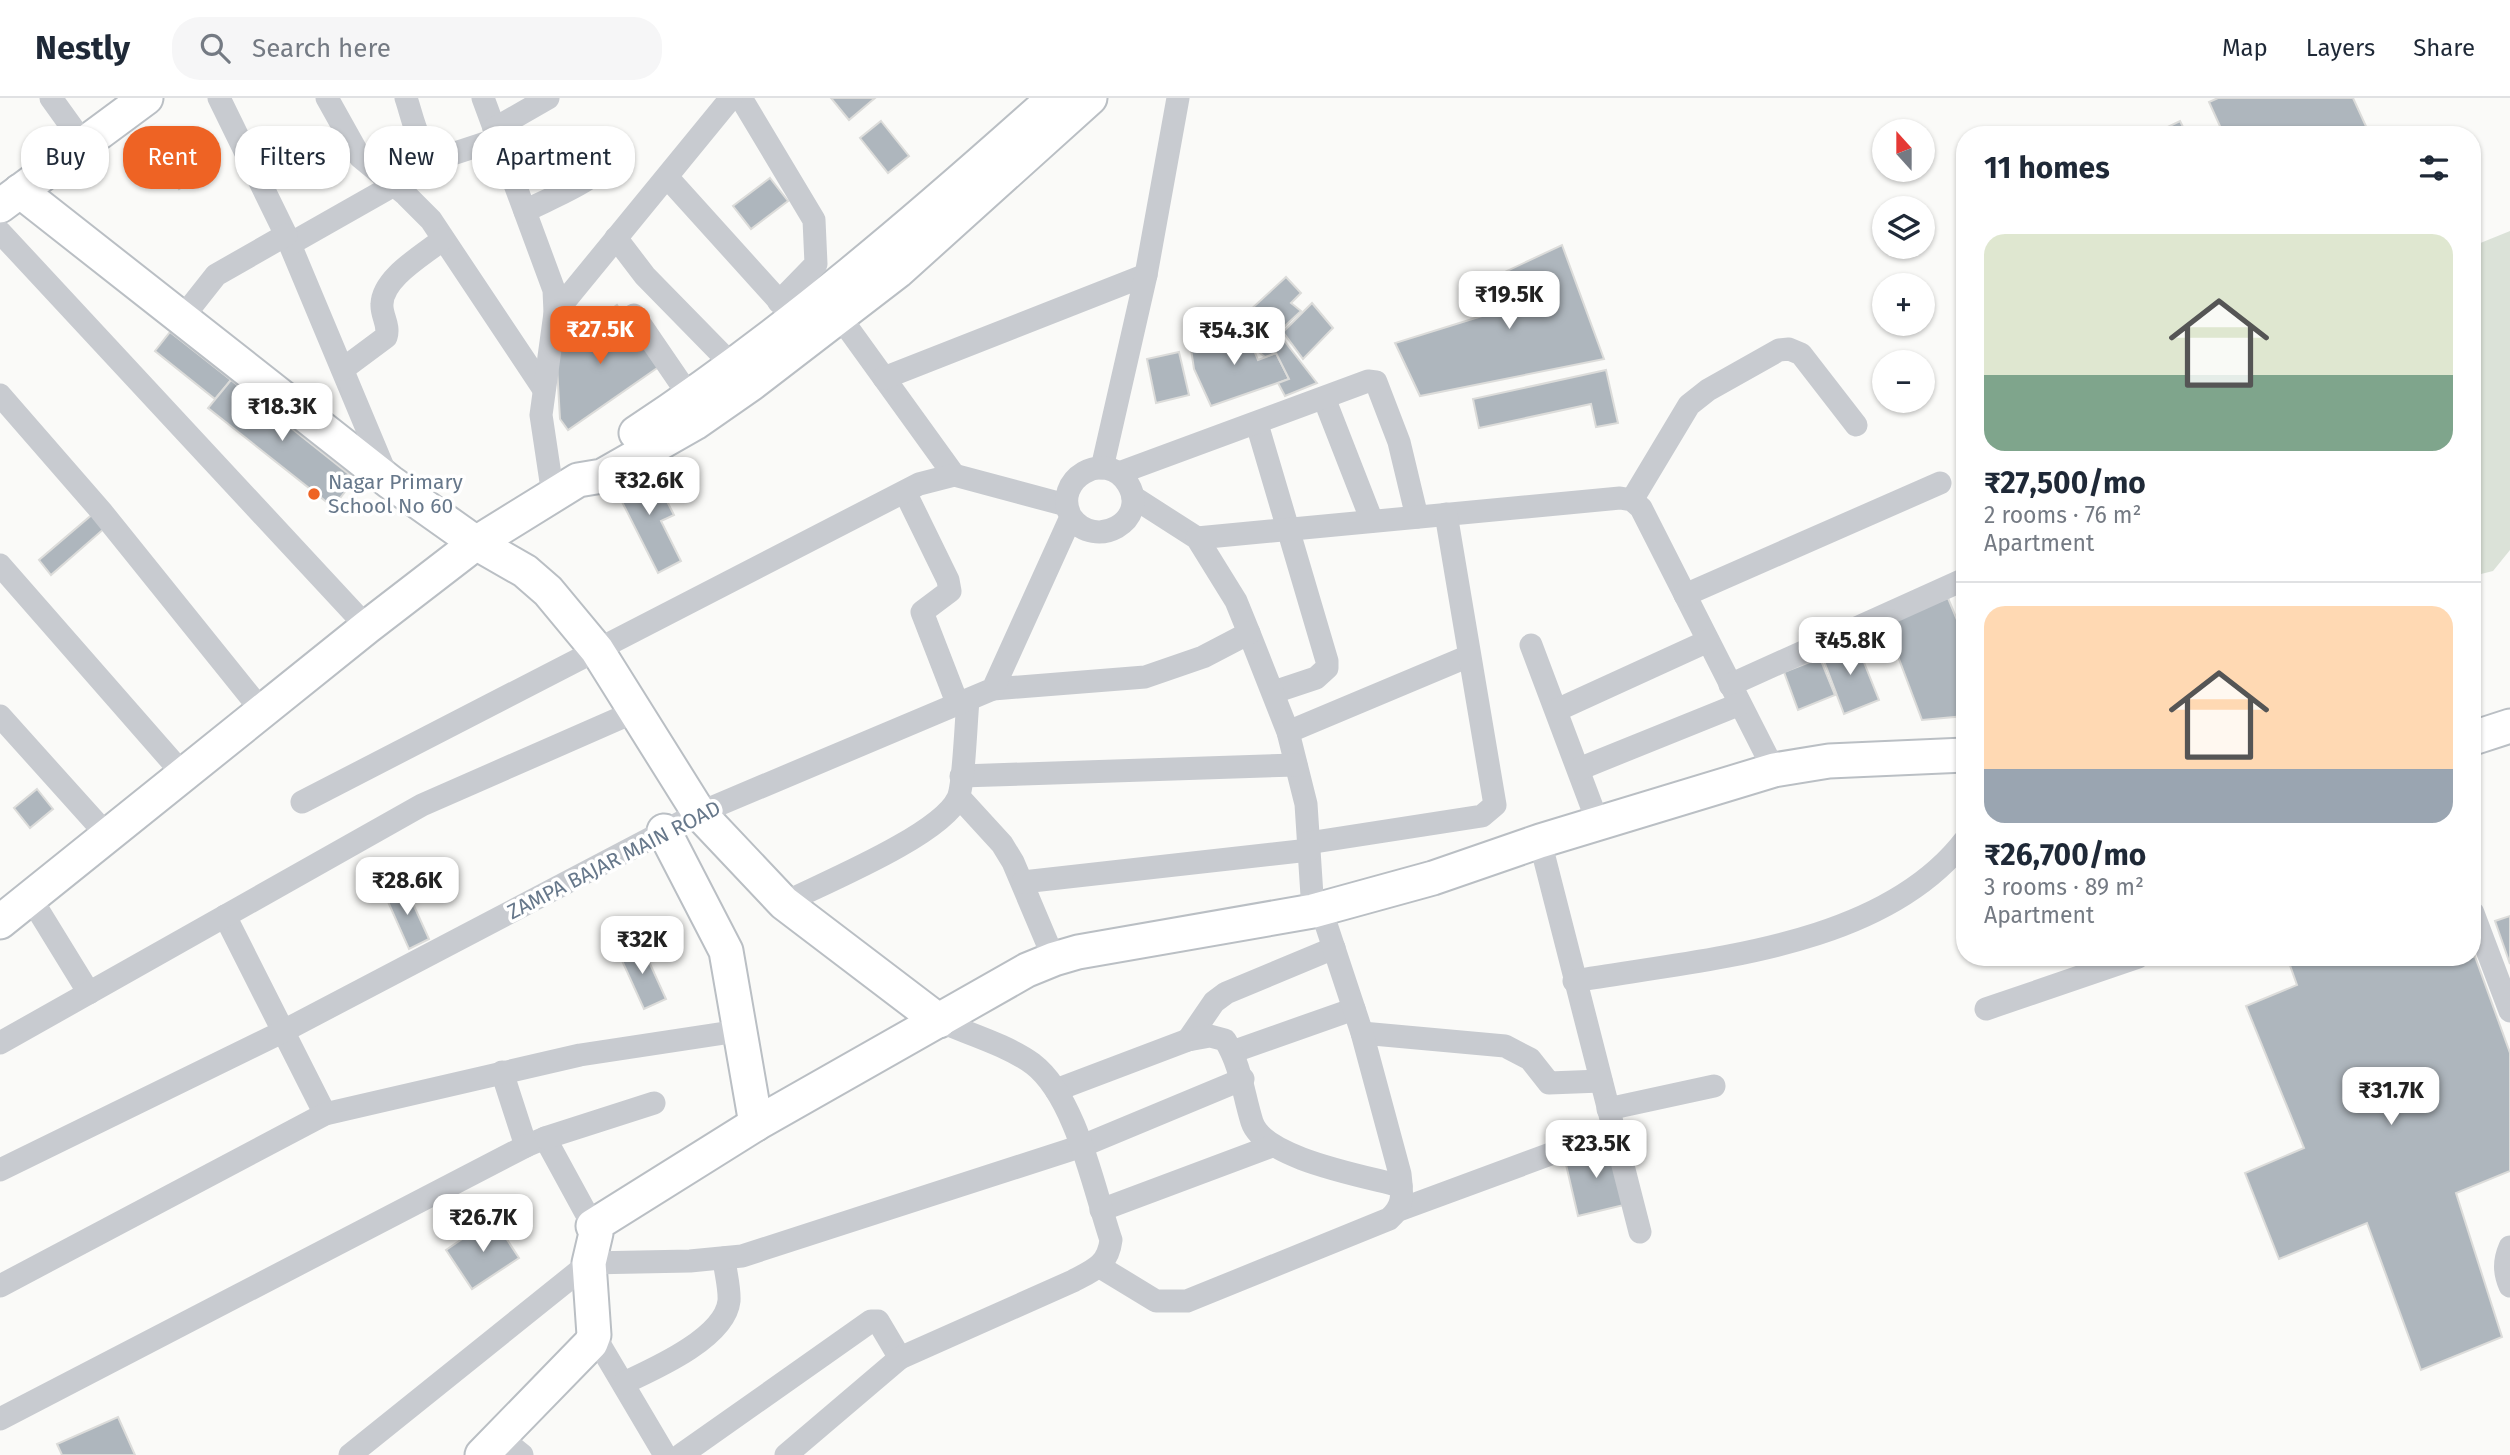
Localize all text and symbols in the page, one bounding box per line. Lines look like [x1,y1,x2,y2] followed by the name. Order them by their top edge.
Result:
[172,17,662,80] search box
[35,28,130,68] text: Nestly
[196,29,234,67] icon: search
[252,33,391,64] text: Search here
[2222,34,2268,62] text: Map
[2306,34,2375,62] text: Layers
[2413,34,2475,62] text: Share
[1872,119,1936,182] north arrow
[1872,119,1935,413] map controls
[21,126,109,189] chip: Buy
[123,126,221,189] chip: Rent
[235,126,350,189] chip: Filters
[364,126,458,189] chip: New
[472,126,635,189] chip: Apartment
[2415,149,2453,187] icon: filters
[1984,150,2110,186] text: 11 homes
[1872,196,1935,259] button: layers
[1452,272,1566,331] pin: ₹19.5K
[1872,273,1935,336] button: +
[1475,280,1543,308] text: ₹19.5K
[2156,280,2282,406] icon: home
[543,306,657,366] pin: ₹27.5K
[1177,308,1291,367] pin: ₹54.3K
[566,315,634,343] text: ₹27.5K
[1199,316,1269,344] text: ₹54.3K
[1872,350,1935,413] button: −
[225,384,339,443] pin: ₹18.3K
[248,392,316,420] text: ₹18.3K
[592,458,706,517] pin: ₹32.6K
[1984,465,2146,501] text: ₹27,500/mo
[615,466,683,494] text: ₹32.6K
[328,469,464,519] place label: Nagar Primary School No 60
[306,486,322,502] marker: Nagar Primary School No 60
[1984,501,2142,529] text: 2 rooms · 76 m²
[1984,529,2094,557] text: Apartment
[1793,618,1907,677] pin: ₹45.8K
[1815,626,1885,654] text: ₹45.8K
[2156,652,2282,778] icon: home
[503,795,725,925] street label: ZAMPA BAJAR MAIN ROAD
[1984,837,2146,873] text: ₹26,700/mo
[350,858,464,917] pin: ₹28.6K
[372,866,442,894] text: ₹28.6K
[1984,873,2144,901] text: 3 rooms · 89 m²
[1984,901,2094,929] text: Apartment
[601,916,683,976] pin: ₹32K
[617,925,667,953] text: ₹32K
[2334,1068,2448,1127] pin: ₹31.7K
[2358,1076,2424,1104] text: ₹31.7K
[1539,1121,1653,1180] pin: ₹23.5K
[1562,1129,1630,1157] text: ₹23.5K
[426,1194,540,1254] pin: ₹26.7K
[449,1203,517,1231] text: ₹26.7K

